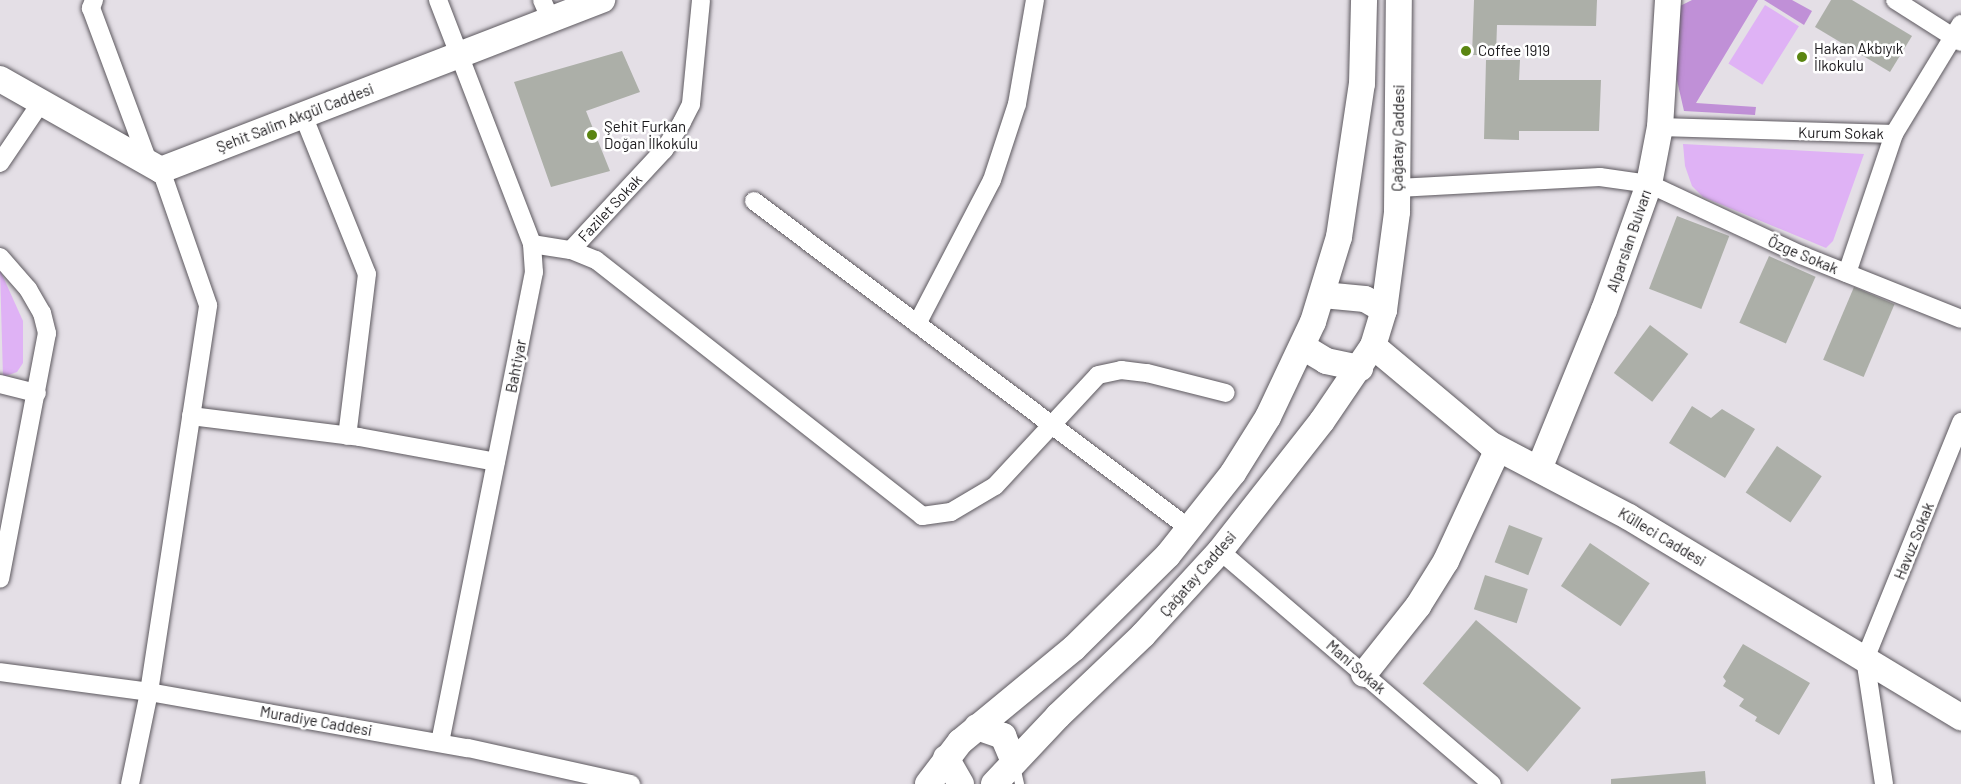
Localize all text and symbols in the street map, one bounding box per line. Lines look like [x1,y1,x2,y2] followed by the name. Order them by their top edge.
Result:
[1814,39,1903,74] place label: Hakan Akbıyık İlkokulu
[1478,42,1550,60] place label: Coffee 1919
[1459,44,1473,58] marker: Coffee 1919
[1795,50,1809,64] marker: Hakan Akbıyık İlkokulu
[214,80,376,156] street label: Şehit Salim Akgül Caddesi
[1388,84,1408,192] street label: Çağatay Caddesi
[604,117,698,152] place label: Şehit Furkan Doğan İlkokulu
[1798,123,1884,143] street label: Kurum Sokak
[585,128,599,142] marker: Şehit Furkan Doğan İlkokulu
[574,171,646,245] street label: Fazilet Sokak
[1603,187,1655,295] street label: Alparslan Bulvarı
[1765,232,1841,278] street label: Özge Sokak
[502,338,530,394] street label: Bahtiyar
[1890,500,1938,582] street label: Havuz Sokak
[1615,504,1709,570] street label: Külleci Caddesi
[1156,528,1240,620] street label: Çağatay Caddesi
[1323,636,1389,698] street label: Mani Sokak
[259,702,373,740] street label: Muradiye Caddesi

